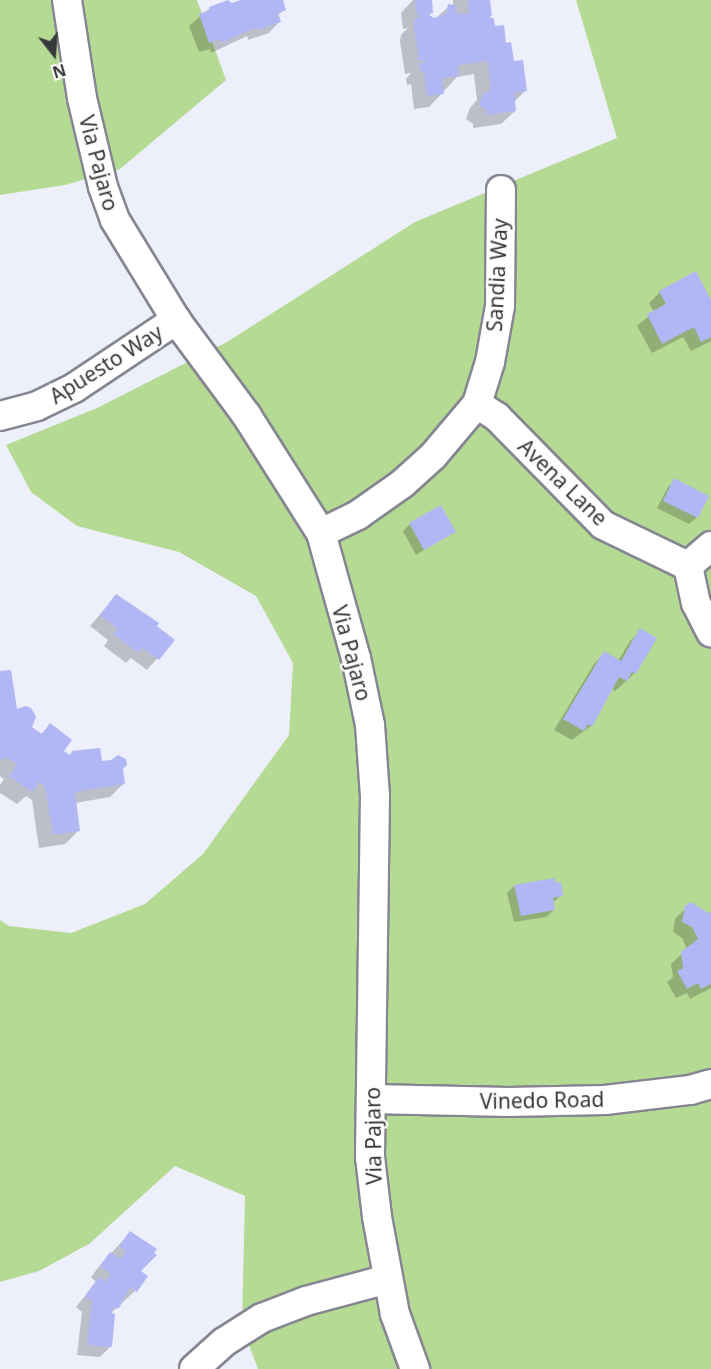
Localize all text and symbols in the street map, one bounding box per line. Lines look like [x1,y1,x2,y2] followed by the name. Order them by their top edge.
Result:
[24,24,84,84] north arrow
[50,59,69,84] text: N
[74,112,124,214] street label: Via Pajaro
[481,218,513,332] street label: Sandia Way
[45,319,167,409] street label: Apuesto Way
[513,433,613,531] street label: Avena Lane
[327,602,377,704] street label: Via Pajaro
[480,1086,604,1114] street label: Vinedo Road
[360,1087,386,1185] street label: Via Pajaro

